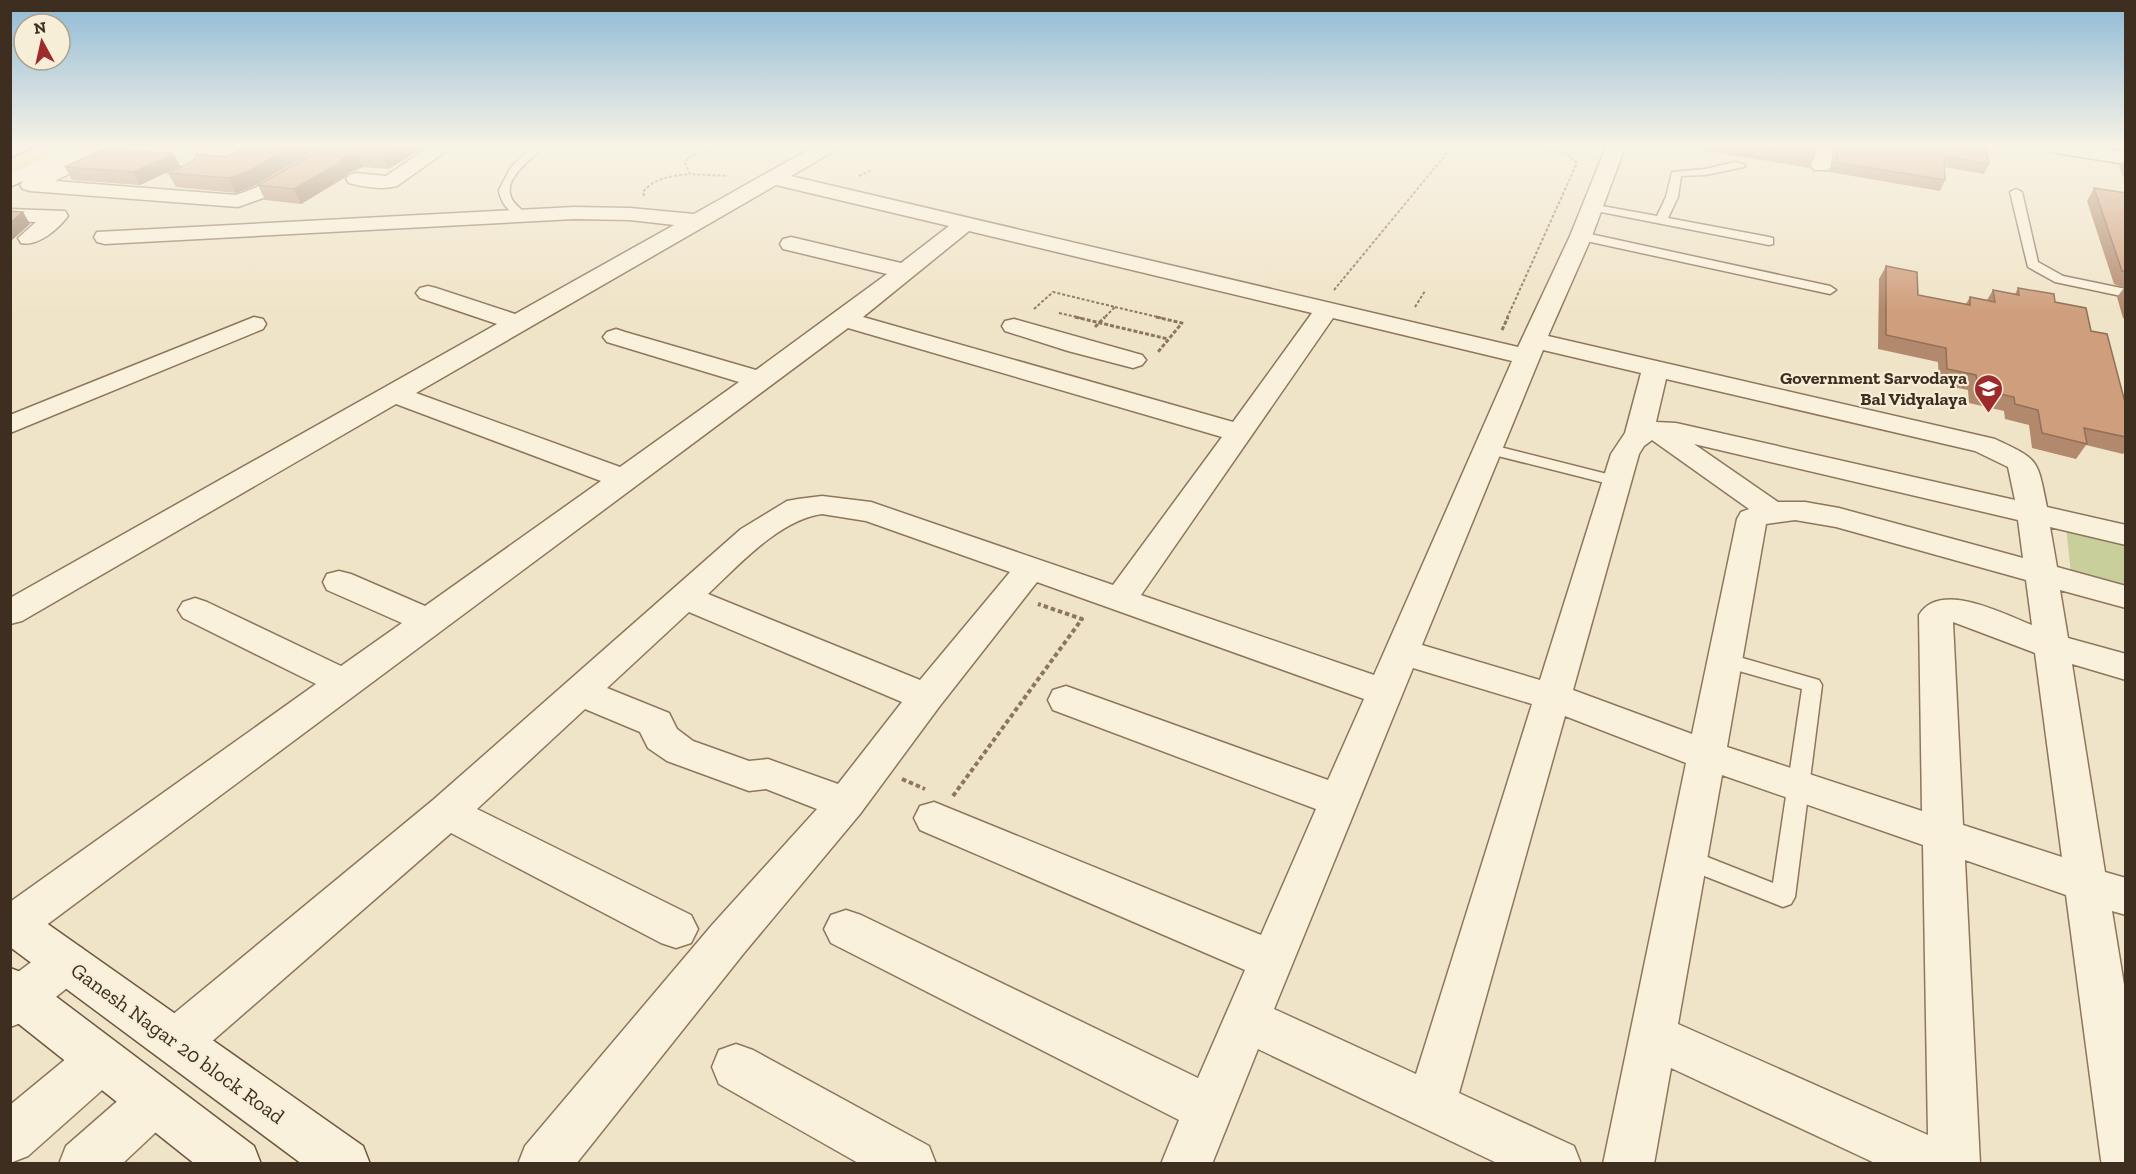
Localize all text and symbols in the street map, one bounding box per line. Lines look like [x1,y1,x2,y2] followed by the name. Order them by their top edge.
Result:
[12,12,72,72] north arrow
[33,17,47,38] text: N
[1780,367,1967,410] place label: Government Sarvodaya Bal Vidyalaya
[1972,372,2004,414] school or university icon: Government Sarvodaya Bal Vidyalaya
[66,957,290,1129] street label: Ganesh Nagar 20 block Road

